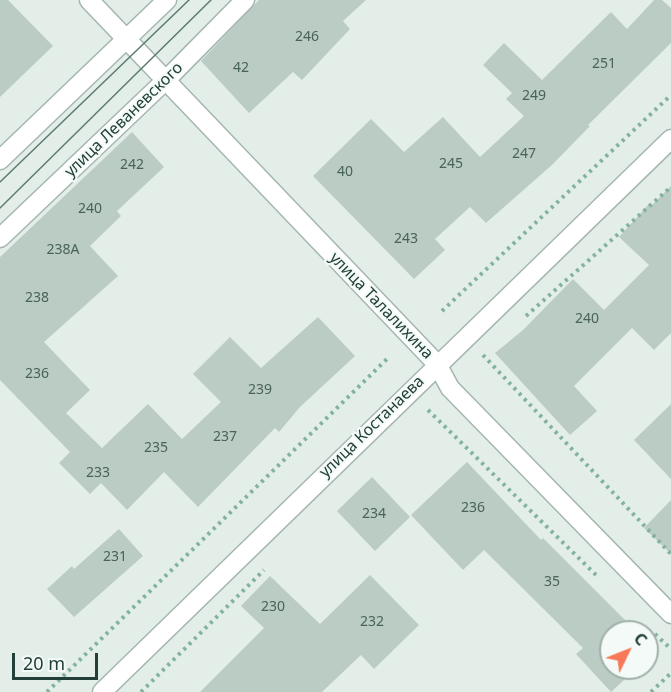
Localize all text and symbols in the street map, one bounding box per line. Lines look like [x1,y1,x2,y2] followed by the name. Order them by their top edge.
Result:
[295,29,319,45] house number: 246
[592,56,616,72] house number: 251
[61,59,187,181] street label: улица Леваневского
[233,60,249,76] house number: 42
[522,88,546,104] house number: 249
[512,146,536,162] house number: 247
[439,156,463,172] house number: 245
[120,157,144,173] house number: 242
[337,164,353,180] house number: 40
[78,201,102,217] house number: 240
[394,231,418,247] house number: 243
[47,242,79,258] house number: 238А
[325,249,437,363] street label: улица Талалихина
[25,290,49,306] house number: 238
[575,311,599,327] house number: 240
[25,366,49,382] house number: 236
[316,372,428,482] street label: улица Костанаева
[248,382,272,398] house number: 239
[213,429,237,445] house number: 237
[144,440,168,456] house number: 235
[86,465,110,481] house number: 233
[461,500,485,516] house number: 236
[362,506,386,522] house number: 234
[103,549,127,565] house number: 231
[544,574,560,590] house number: 35
[261,599,285,615] house number: 230
[360,614,384,630] house number: 232
[599,620,659,680] north arrow
[629,628,652,650] text: С
[15,641,100,679] scale bar
[23,651,65,675] text: 20 m

